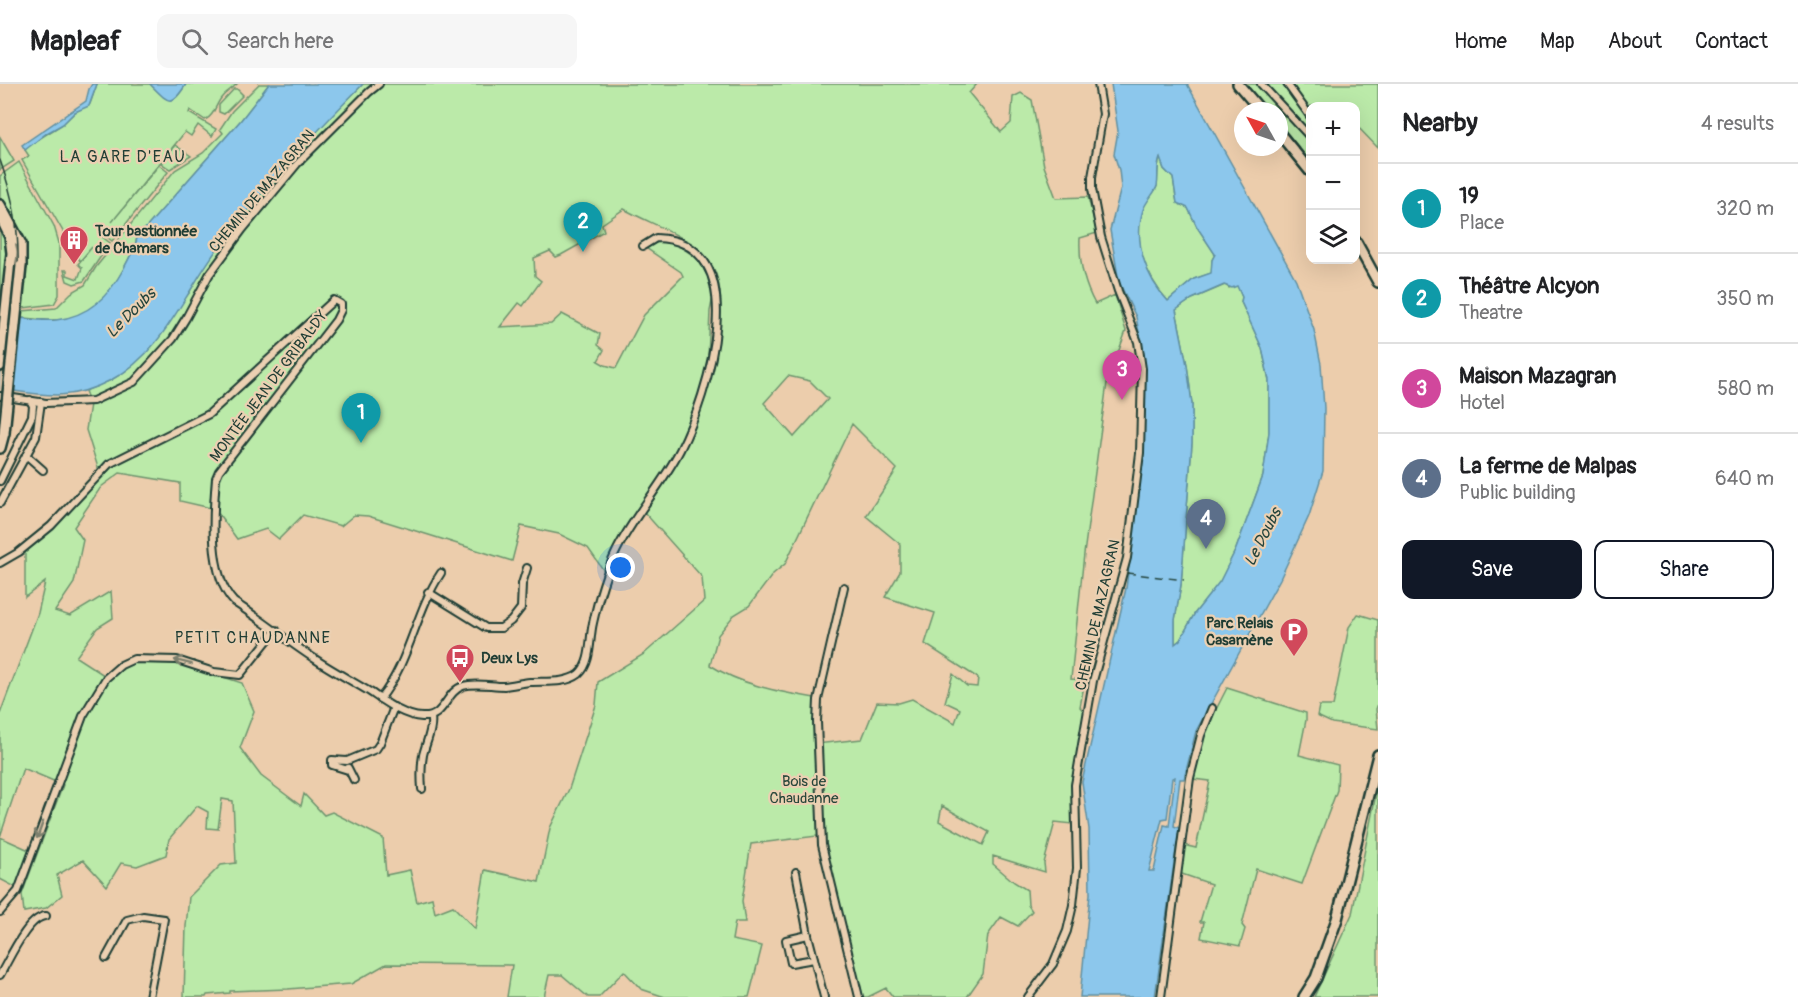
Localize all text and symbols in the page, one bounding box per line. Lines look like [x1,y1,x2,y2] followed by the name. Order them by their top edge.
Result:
[157,14,577,68] search box
[30,24,121,59] text: Mapleaf
[178,25,211,58] icon: search
[226,27,334,55] text: Search here
[1454,28,1507,55] text: Home
[1540,28,1575,55] text: Map
[1608,28,1662,55] text: About
[1695,28,1768,55] text: Contact
[1234,102,1288,156] north arrow
[1306,102,1360,264] map controls
[1306,102,1360,156] button: +
[1402,107,1478,139] text: Nearby
[1701,111,1774,136] text: 4 results
[205,126,319,256] street label: CHEMIN DE MAZAGRAN
[60,147,186,167] district label: LA GARE D'EAU
[1306,156,1360,210] button: −
[1459,182,1479,210] text: 19
[1418,196,1425,221] text: 1
[1716,196,1774,221] text: 320 m
[564,202,602,252] pin: 2
[1306,210,1360,264] button: layers
[1459,210,1504,235] text: Place
[94,222,197,258] place label: Tour bastionnée de Chamars
[58,224,90,266] building icon: Tour bastionnée de Chamars
[1459,272,1600,300] text: Théâtre Alcyon
[102,283,161,342] water label: Le Doubs
[1416,286,1427,311] text: 2
[1716,286,1774,311] text: 350 m
[1459,300,1523,325] text: Theatre
[206,306,332,465] street label: MONTÉE JEAN DE GRIBALDY
[1102,350,1142,400] pin: 3
[1459,362,1616,390] text: Maison Mazagran
[1416,376,1427,401] text: 3
[1717,376,1774,401] text: 580 m
[1459,390,1505,415] text: Hotel
[342,394,380,443] pin: 1
[1459,452,1636,480] text: La ferme de Malpas
[1416,466,1427,491] text: 4
[1715,466,1774,491] text: 640 m
[1459,480,1575,505] text: Public building
[1186,500,1226,549] pin: 4
[1240,503,1287,569] water label: Le Doubs
[1071,538,1125,692] street label: CHEMIN DE MAZAGRAN
[1402,540,1582,599] button: Save
[1594,540,1774,599] button: Share
[606,553,635,582] your location
[1206,614,1274,650] place label: Parc Relais Casamène
[1278,616,1310,658] parking icon: Parc Relais Casamène
[175,628,331,648] district label: PETIT CHAUDANNE
[444,642,476,684] bus stop icon: Deux Lys
[481,649,538,668] place label: Deux Lys
[174,656,193,668] one-way arrow
[770,772,839,808] park label: Bois de Chaudanne
[34,820,45,839] one-way arrow

